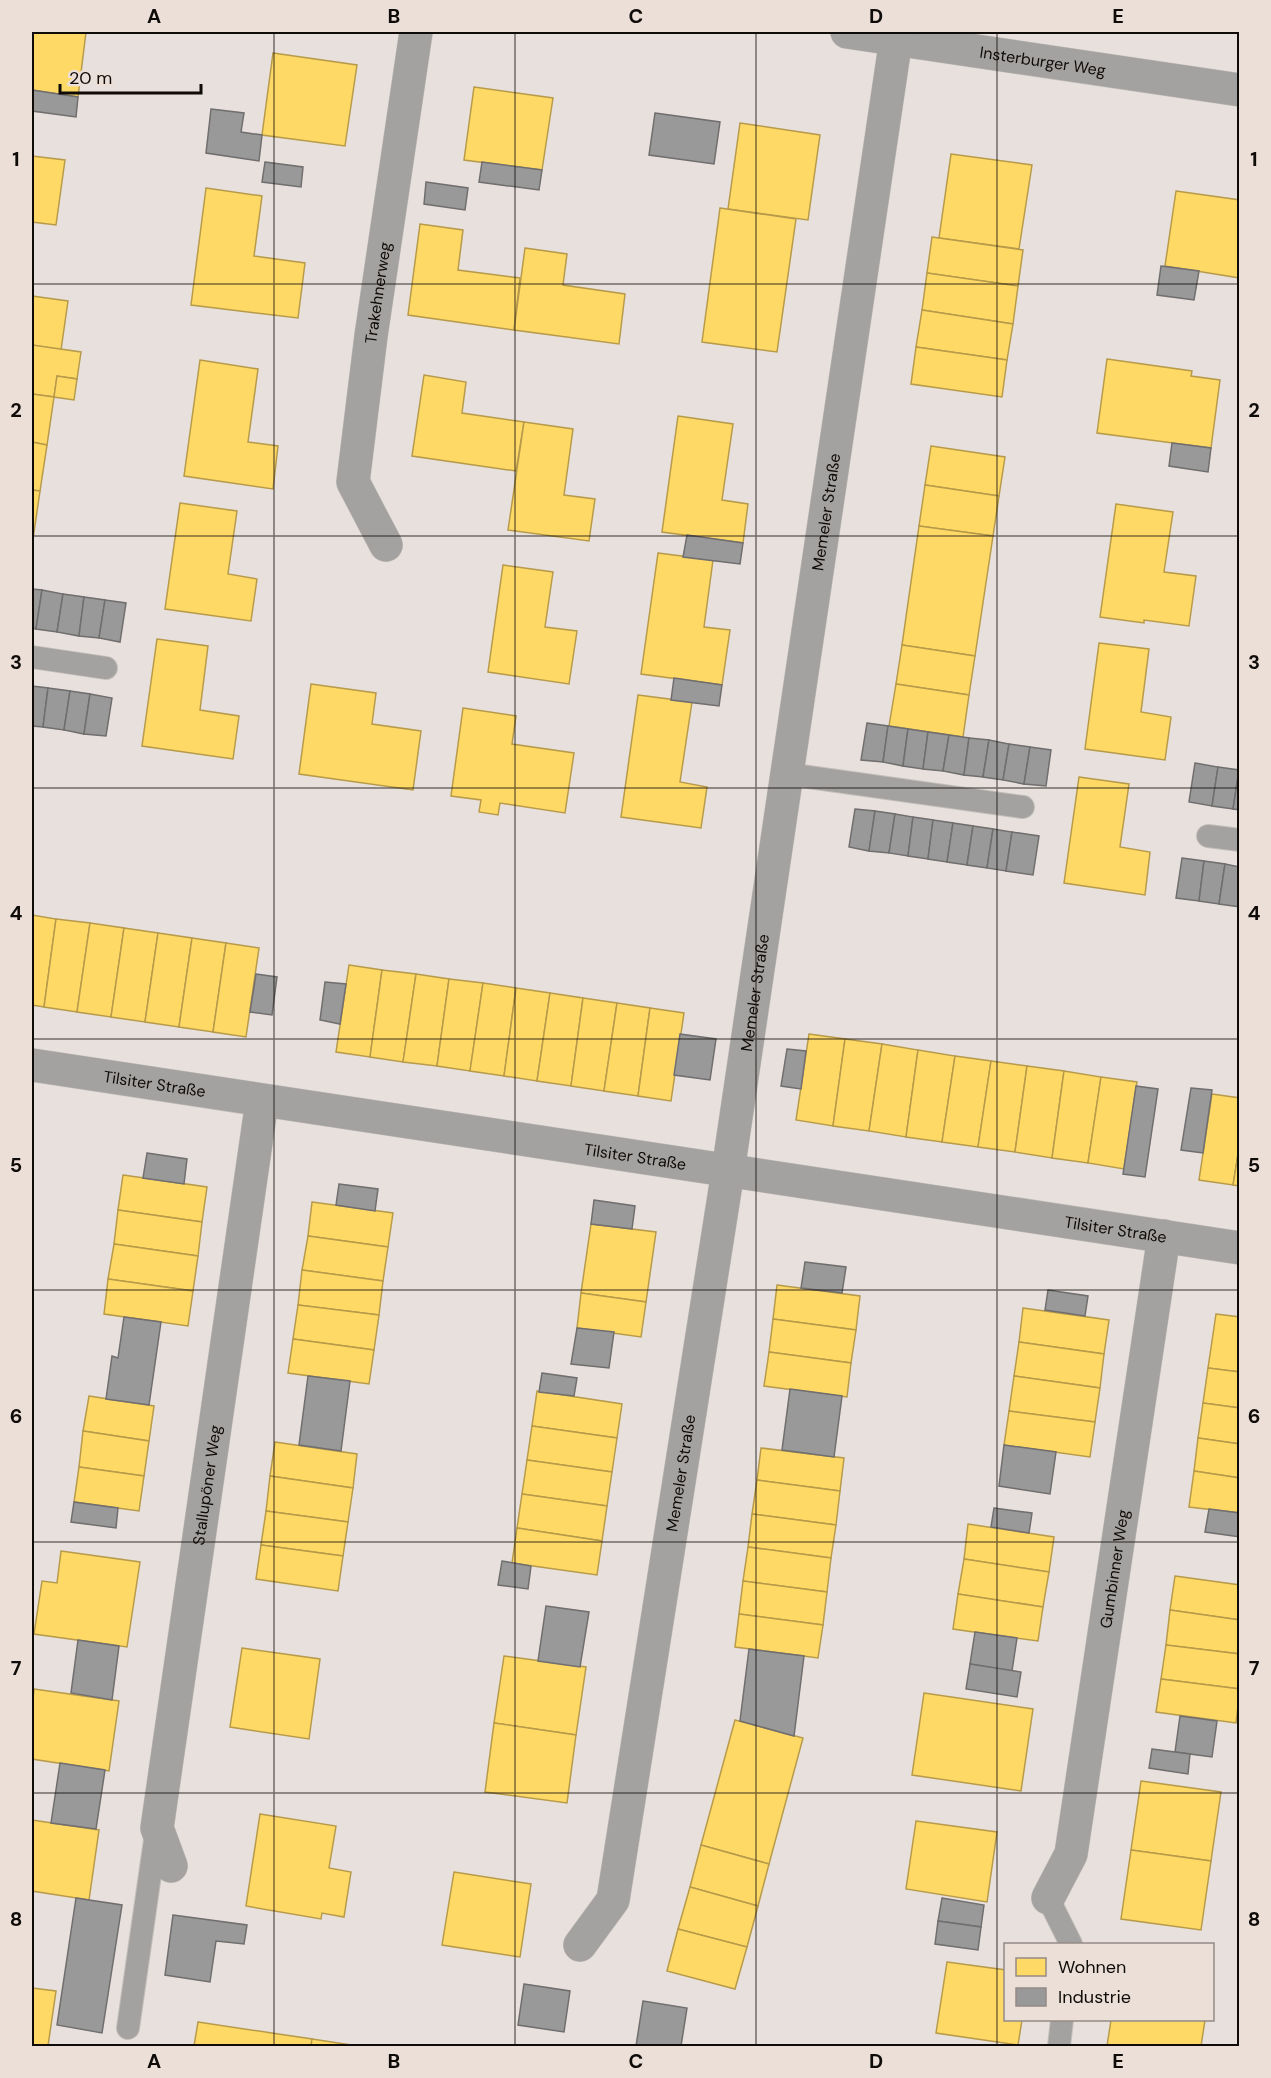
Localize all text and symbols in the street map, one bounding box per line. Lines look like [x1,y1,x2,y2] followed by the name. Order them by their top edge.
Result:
[147,3,161,29] text: A
[388,3,400,29] text: B
[629,3,643,29] text: C
[869,3,883,29] text: D
[1112,3,1124,29] text: E
[978,41,1107,81] street label: Insterburger Weg
[60,57,201,95] scale bar
[69,66,112,90] text: 20 m
[12,146,20,172] text: 1
[1250,146,1258,172] text: 1
[360,240,395,345] street label: Trakehnerweg
[10,397,22,423] text: 2
[1248,397,1260,423] text: 2
[807,452,845,572] street label: Memeler Straße
[10,649,22,675] text: 3
[1248,649,1260,675] text: 3
[10,900,23,926] text: 4
[1248,900,1261,926] text: 4
[735,933,774,1053] street label: Memeler Straße
[102,1065,207,1102] street label: Tilsiter Straße
[582,1138,688,1174] street label: Tilsiter Straße
[10,1152,22,1178] text: 5
[1248,1152,1260,1178] text: 5
[1063,1211,1168,1247] street label: Tilsiter Straße
[10,1403,22,1429] text: 6
[1248,1403,1260,1429] text: 6
[661,1413,700,1533] street label: Memeler Straße
[187,1423,226,1547] street label: Stallupöner Weg
[1095,1508,1133,1630] street label: Gumbinner Weg
[11,1655,22,1681] text: 7
[1249,1655,1260,1681] text: 7
[10,1906,22,1932] text: 8
[1248,1906,1260,1932] text: 8
[1004,1943,1214,2021] legend
[1058,1955,1126,1979] text: Wohnen
[1058,1985,1131,2009] text: Industrie
[147,2048,161,2074] text: A
[388,2048,400,2074] text: B
[629,2048,643,2074] text: C
[869,2048,883,2074] text: D
[1112,2048,1124,2074] text: E

